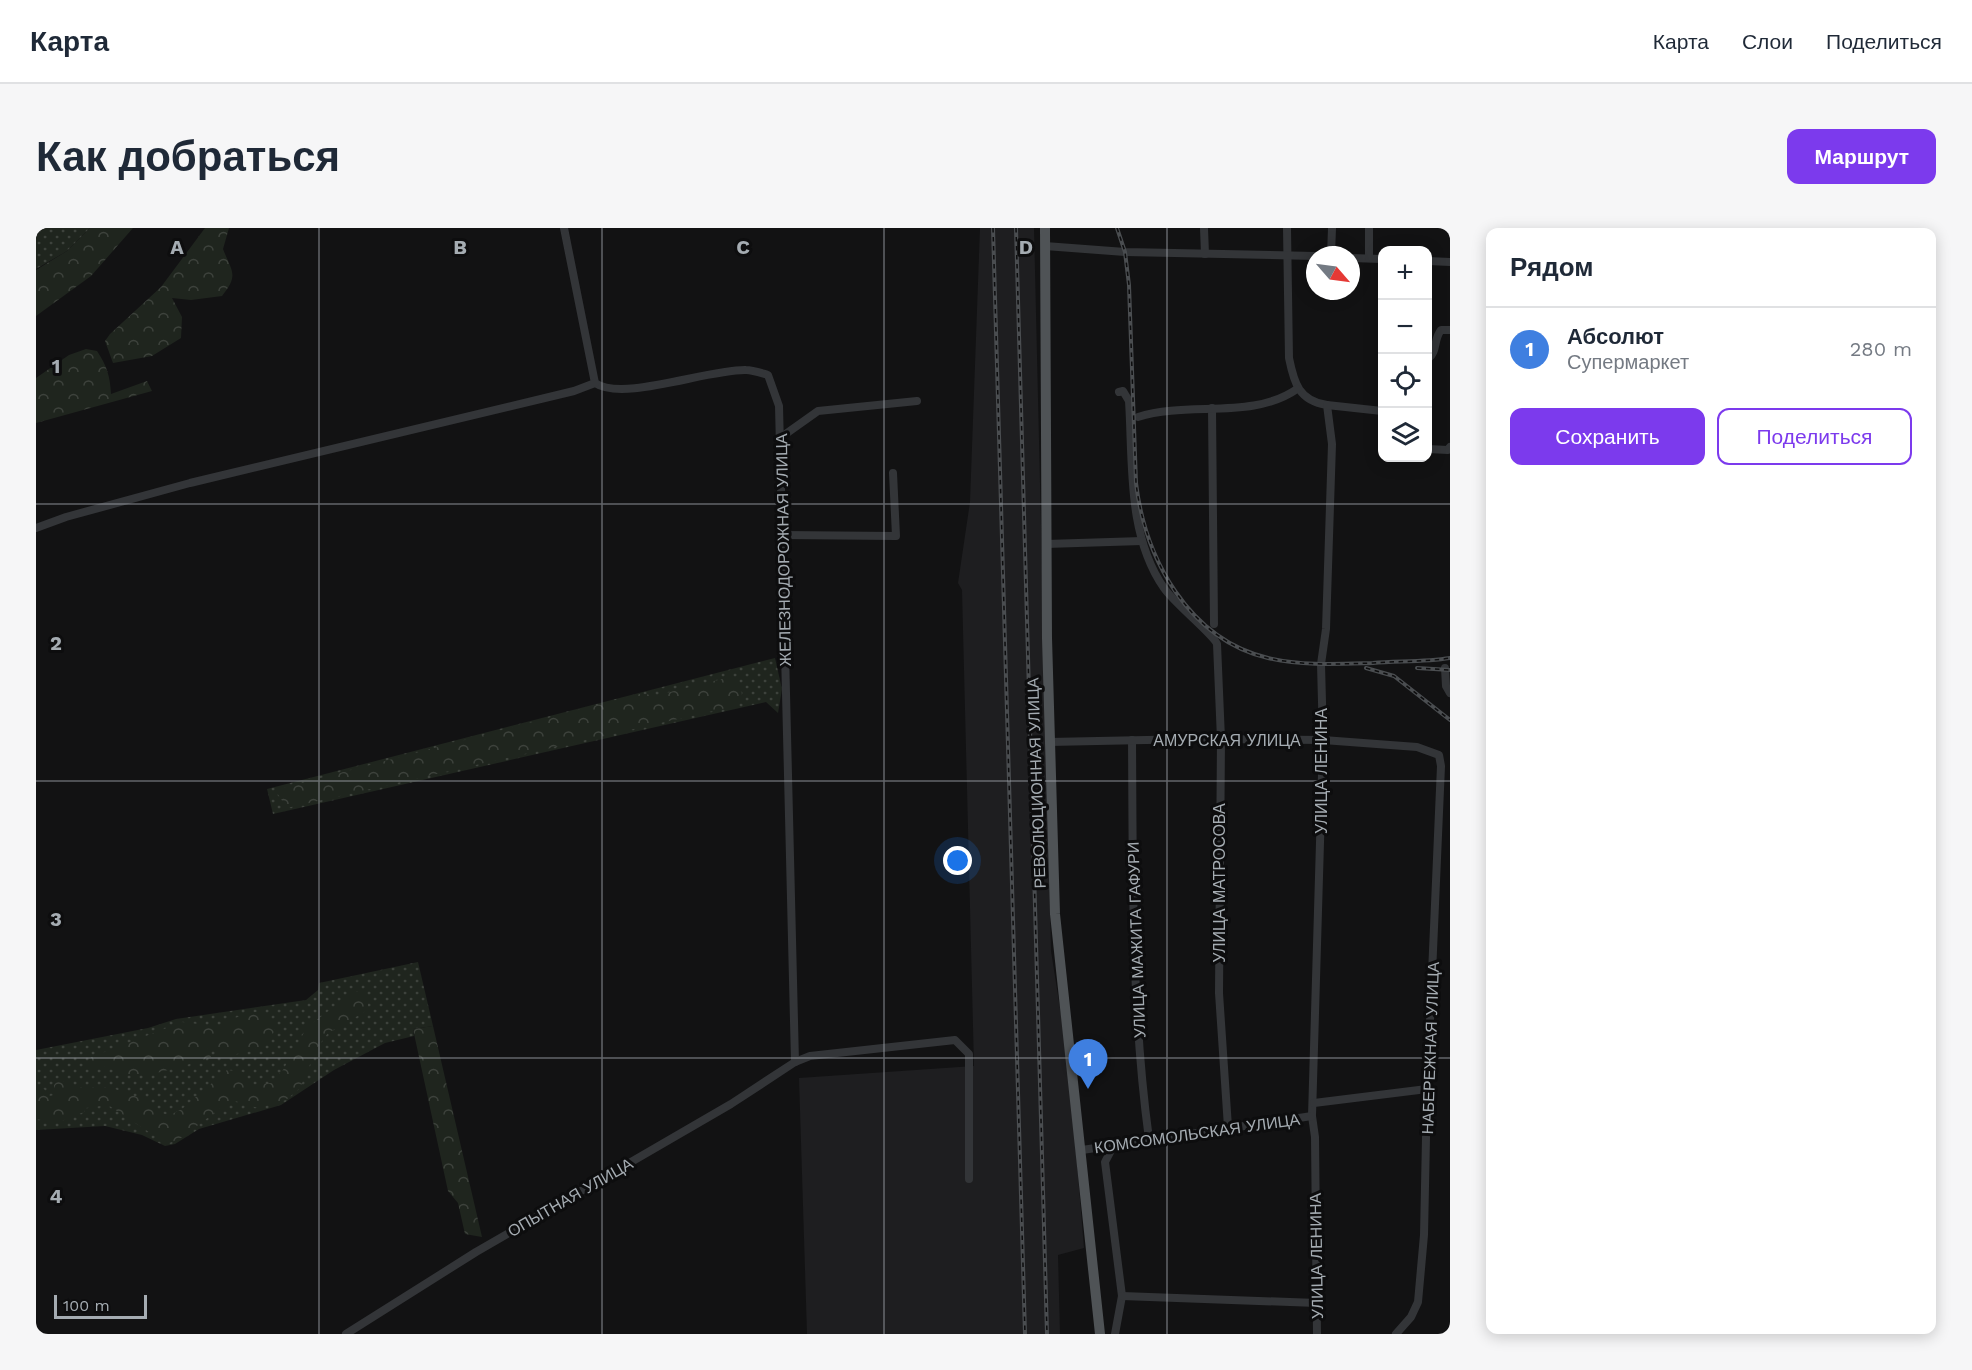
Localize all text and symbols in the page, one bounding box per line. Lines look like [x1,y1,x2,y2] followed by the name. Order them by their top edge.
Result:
[30,25,109,58] text: Карта
[1653,29,1709,54] text: Карта
[1742,29,1793,54] text: Слои
[1826,29,1942,54] text: Поделиться
[1787,129,1936,184] button: Маршрут
[36,132,340,181] text: Как добраться
[170,235,184,259] text: A
[453,235,467,259] text: B
[736,235,750,259] text: C
[1019,235,1033,259] text: D
[1306,246,1360,300] north arrow
[1378,246,1432,462] map controls
[1378,246,1432,300] button: +
[1510,252,1593,282] text: Рядом
[1378,300,1432,354] button: −
[1567,324,1664,349] text: Абсолют
[1525,337,1534,361] text: 1
[1850,337,1912,361] text: 280 m
[1567,350,1689,374] text: Супермаркет
[52,354,60,378] text: 1
[1378,354,1432,408] button: locate
[1378,408,1432,462] button: layers
[1510,408,1705,465] button: Сохранить
[1717,408,1912,465] button: Поделиться
[772,433,795,667] street label: ЖЕЛЕЗНОДОРОЖНАЯ УЛИЦА
[50,631,62,655] text: 2
[1023,677,1050,889] street label: РЕВОЛЮЦИОННАЯ УЛИЦА
[1312,708,1331,834] street label: УЛИЦА ЛЕНИНА
[1153,731,1301,750] street label: АМУРСКАЯ УЛИЦА
[1210,803,1229,963] street label: УЛИЦА МАТРОСОВА
[1124,841,1149,1039] street label: УЛИЦА МАЖИТА ГАФУРИ
[943,846,972,875] your location
[50,907,62,931] text: 3
[1418,961,1443,1135] street label: НАБЕРЕЖНАЯ УЛИЦА
[1068,1040,1108,1089] pin: 1
[1093,1110,1301,1157] street label: КОМСОМОЛЬСКАЯ УЛИЦА
[504,1154,636,1241] street label: ОПЫТНАЯ УЛИЦА
[50,1184,63,1208] text: 4
[1306,1192,1327,1319] street label: УЛИЦА ЛЕНИНА
[54,1292,147,1320] scale bar
[63,1296,110,1315] text: 100 m

